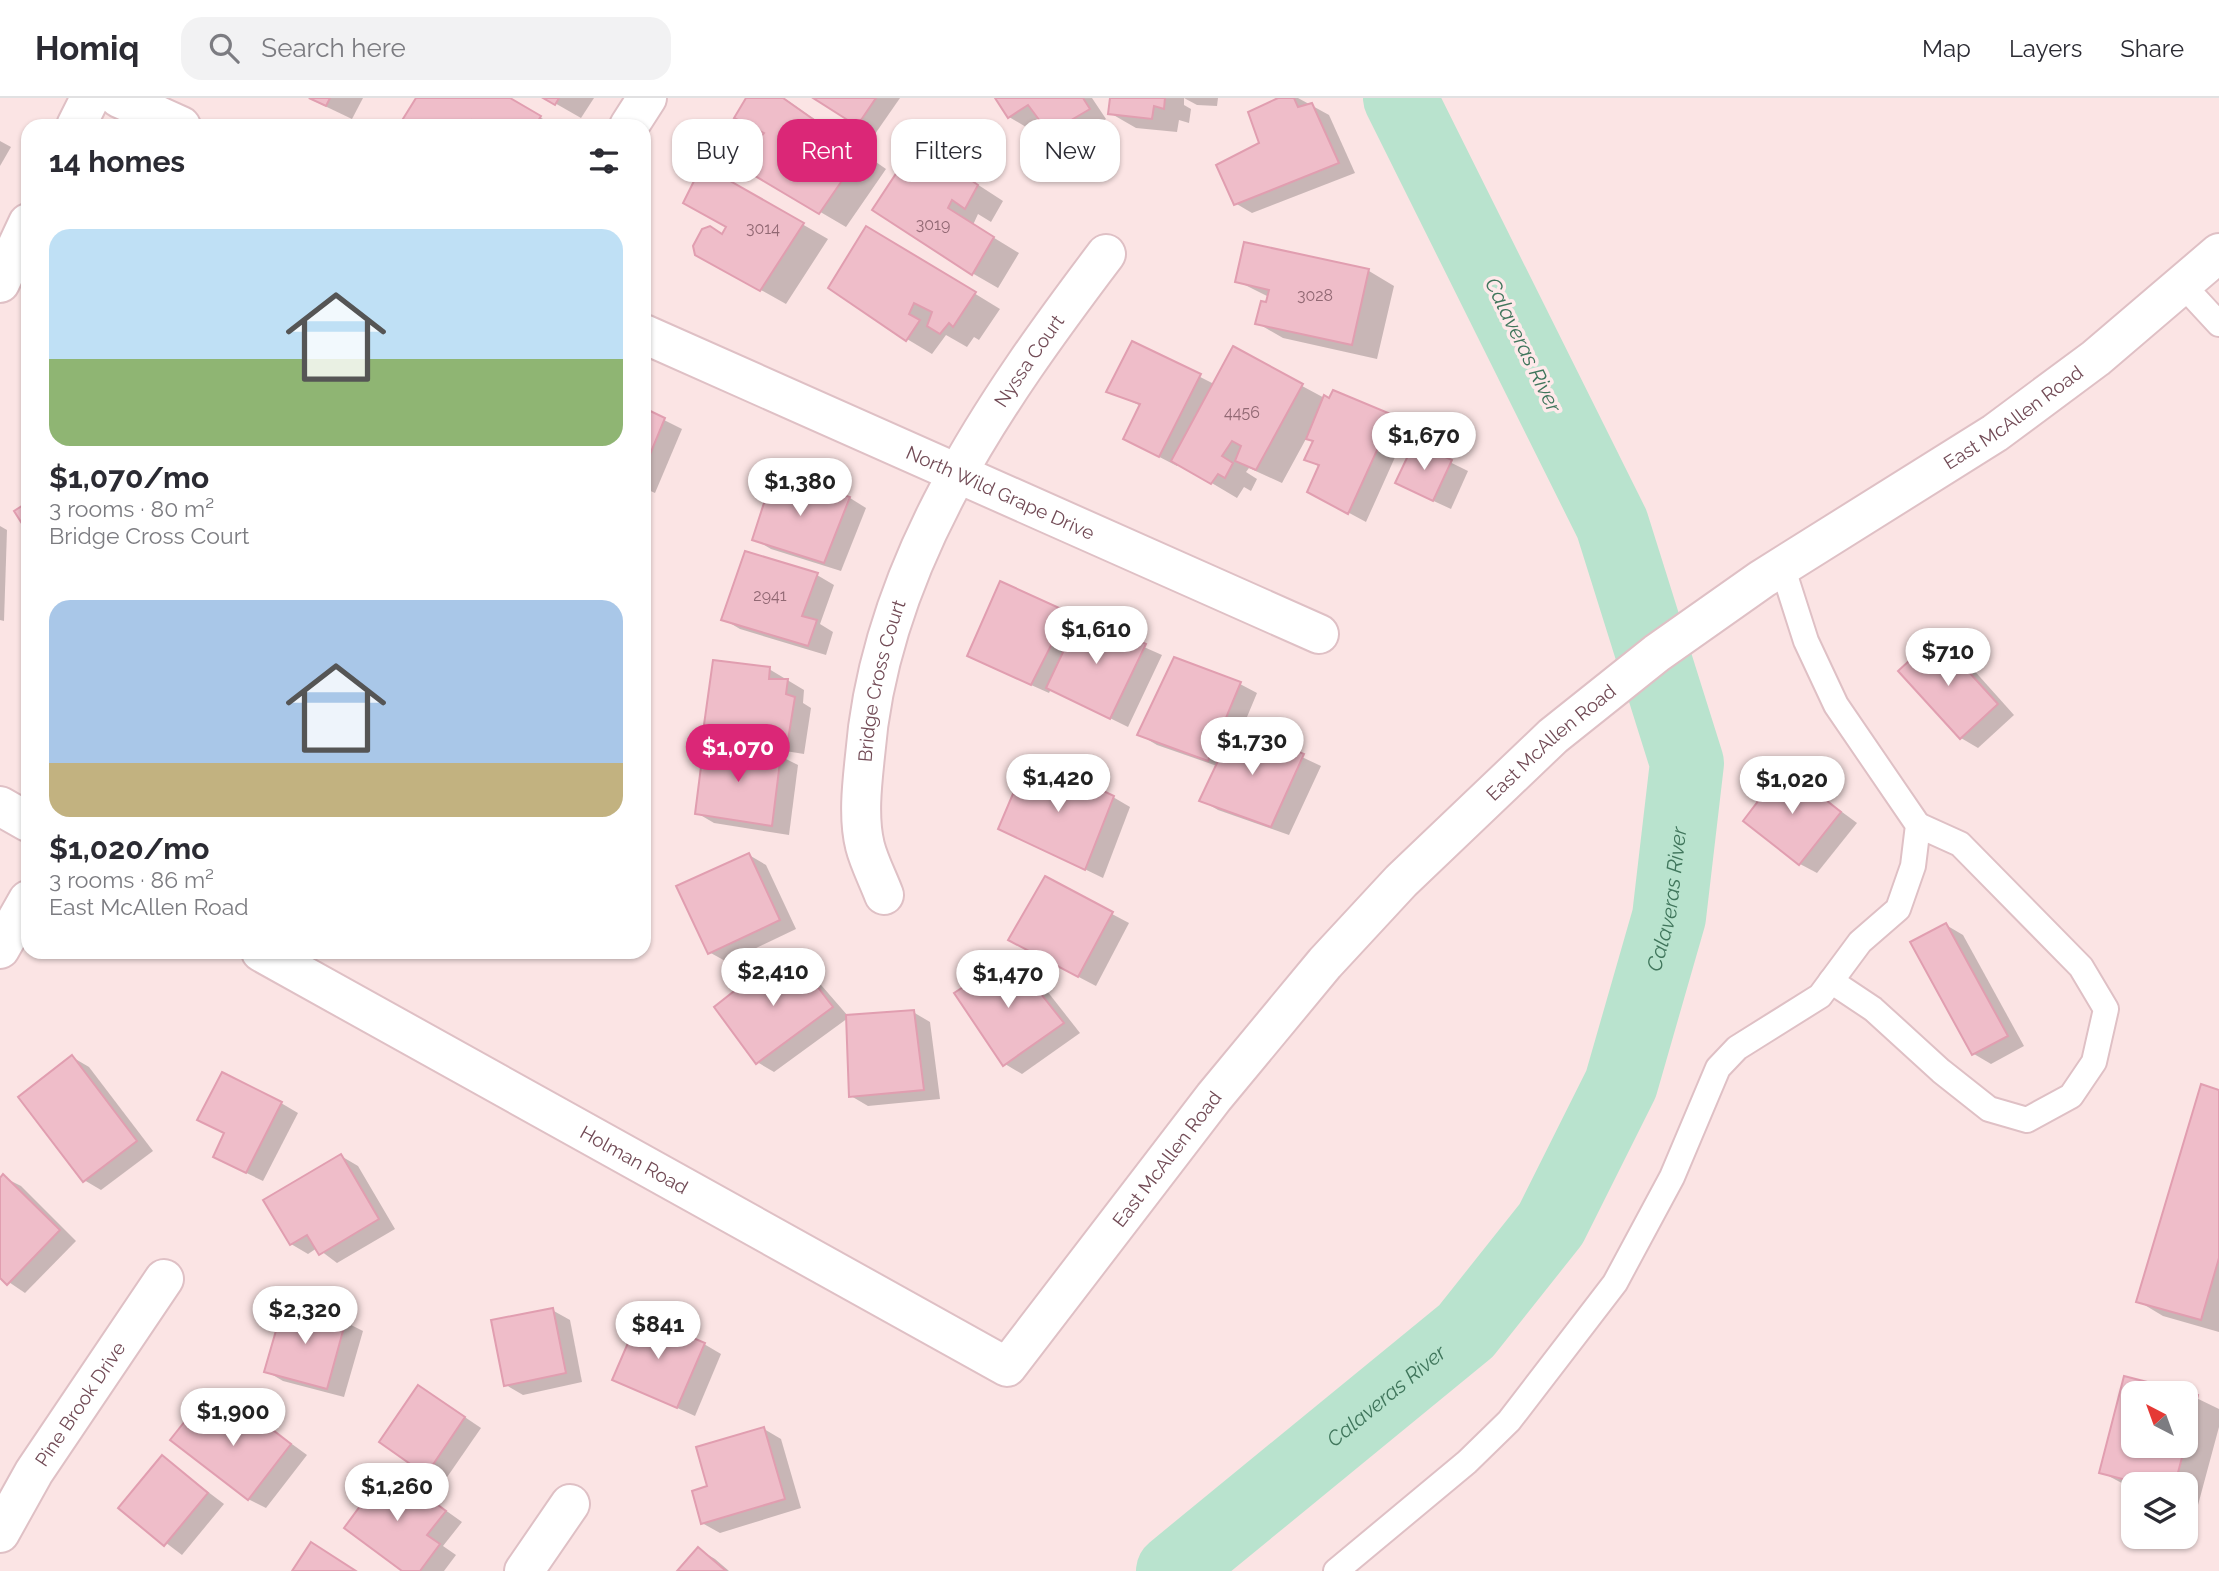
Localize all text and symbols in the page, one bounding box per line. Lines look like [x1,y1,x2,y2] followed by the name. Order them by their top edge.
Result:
[181,17,671,80] search box
[35,29,139,68] text: Homiq
[205,29,243,67] icon: search
[261,33,406,63] text: Search here
[1922,34,1971,63] text: Map
[2009,34,2082,63] text: Layers
[2120,34,2184,63] text: Share
[672,119,763,182] chip: Buy
[777,119,877,182] chip: Rent
[891,119,1006,182] chip: Filters
[1020,119,1120,182] chip: New
[585,142,623,180] icon: filters
[49,144,185,179] text: 14 homes
[916,215,950,234] house number: 3019
[746,219,780,238] house number: 3014
[1480,273,1567,417] water label: Calaveras River
[273,274,399,400] icon: home
[1297,286,1333,305] house number: 3028
[989,310,1069,411] street label: Nyssa Court
[1939,361,2087,474] street label: East McAllen Road
[1224,403,1260,422] house number: 4456
[1367,412,1481,472] pin: $1,670
[1388,421,1460,448] text: $1,670
[903,441,1098,544] street label: North Wild Grape Drive
[743,458,857,518] pin: $1,380
[49,460,209,495] text: $1,070/mo
[764,467,836,494] text: $1,380
[49,495,214,522] text: 3 rooms · 80 m²
[49,522,249,549] text: Bridge Cross Court
[753,586,787,605] house number: 2941
[854,596,910,763] street label: Bridge Cross Court
[1039,606,1153,666] pin: $1,610
[1061,615,1131,642] text: $1,610
[1907,628,1989,688] pin: $710
[1922,637,1974,664] text: $710
[273,645,399,771] icon: home
[1482,680,1620,805] street label: East McAllen Road
[1195,718,1309,777] pin: $1,730
[681,724,795,784] pin: $1,070
[1217,726,1287,753] text: $1,730
[702,733,774,760] text: $1,070
[1001,754,1115,814] pin: $1,420
[1735,756,1849,816] pin: $1,020
[1022,763,1094,790] text: $1,420
[1756,765,1828,792] text: $1,020
[1641,825,1692,974] water label: Calaveras River
[49,831,209,866] text: $1,020/mo
[49,866,214,893] text: 3 rooms · 86 m²
[49,893,249,920] text: East McAllen Road
[716,948,830,1008] pin: $2,410
[951,950,1065,1010] pin: $1,470
[737,957,809,984] text: $2,410
[972,959,1044,986] text: $1,470
[1108,1087,1226,1231] street label: East McAllen Road
[576,1121,692,1198] street label: Holman Road
[248,1286,362,1346] pin: $2,320
[269,1295,341,1322] text: $2,320
[617,1302,699,1361] pin: $841
[632,1310,684,1337] text: $841
[30,1338,130,1470] street label: Pine Brook Drive
[1322,1339,1451,1452] water label: Calaveras River
[2121,1381,2198,1458] north arrow
[2121,1381,2198,1549] map controls
[176,1388,290,1448] pin: $1,900
[196,1397,270,1424] text: $1,900
[340,1464,454,1523] pin: $1,260
[361,1472,433,1499] text: $1,260
[2121,1472,2198,1549] button: layers

